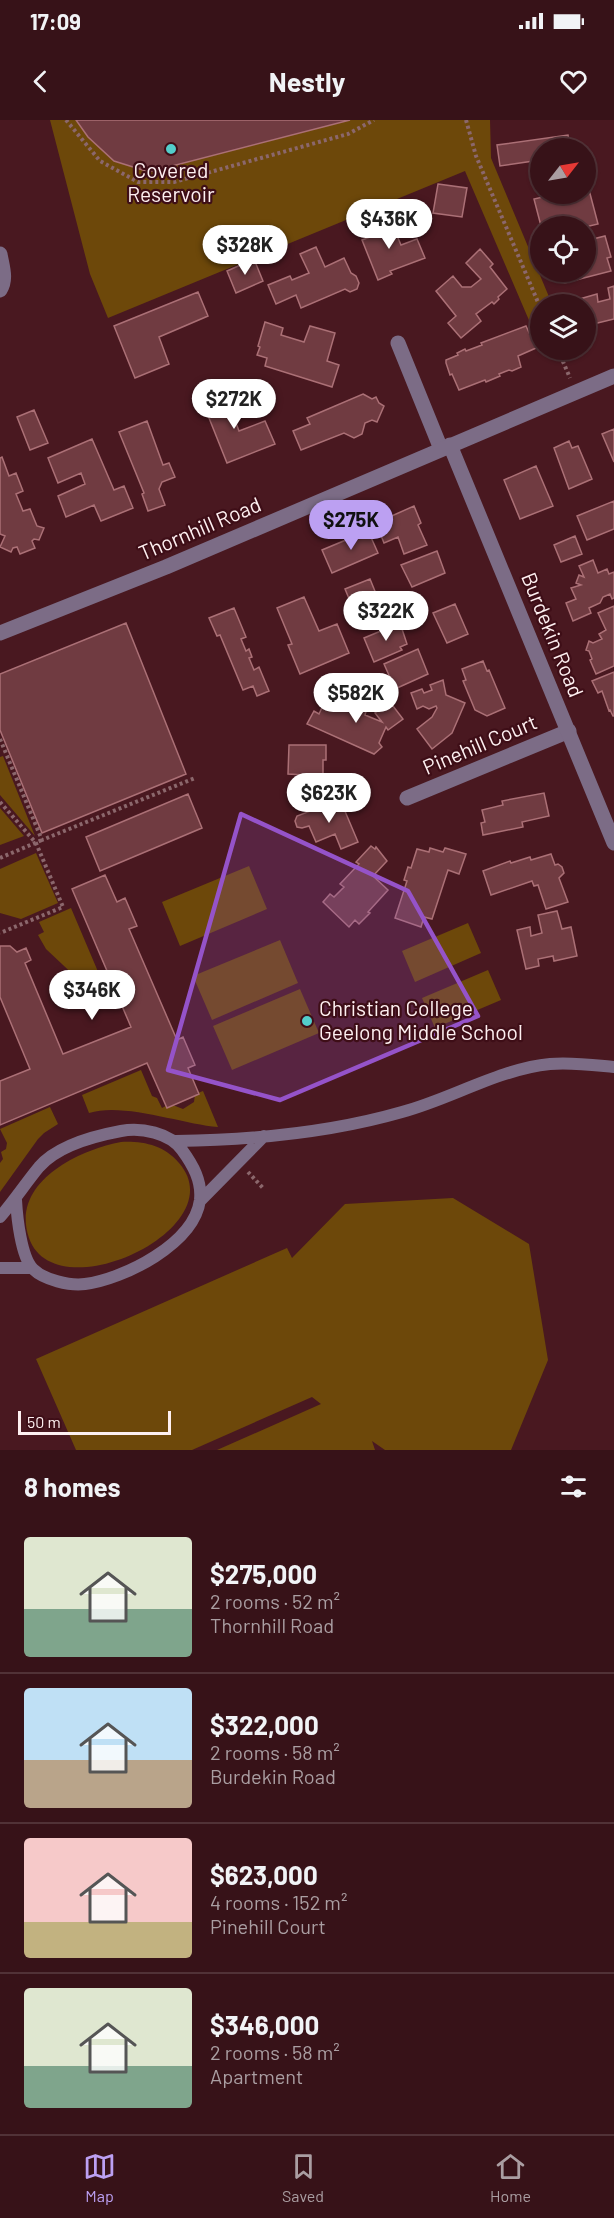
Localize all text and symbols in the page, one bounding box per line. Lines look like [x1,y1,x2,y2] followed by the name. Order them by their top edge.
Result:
[30,8,81,34] text: 17:09
[24,65,57,98] icon: back
[269,65,345,97] text: Nestly
[557,65,590,98] icon: heart
[530,138,596,204] north arrow
[530,138,596,360] map controls
[164,142,178,156] marker: Covered Reservoir
[127,157,215,206] place label: Covered Reservoir
[347,199,431,250] pin: $436K
[360,206,418,230] text: $436K
[530,216,596,282] button: locate
[203,225,287,276] pin: $328K
[217,232,273,256] text: $328K
[530,294,596,360] button: layers
[192,379,276,430] pin: $272K
[206,386,262,410] text: $272K
[134,491,264,565] street label: Thornhill Road
[309,500,393,551] pin: $275K
[323,507,379,531] text: $275K
[517,568,590,700] street label: Burdekin Road
[344,591,428,642] pin: $322K
[357,598,415,622] text: $322K
[314,673,398,724] pin: $582K
[328,680,384,704] text: $582K
[419,708,540,779] street label: Pinehill Court
[287,773,371,824] pin: $623K
[301,780,357,804] text: $623K
[50,970,134,1021] pin: $346K
[63,977,121,1001] text: $346K
[319,995,523,1044] place label: Christian College Geelong Middle School
[300,1014,314,1028] marker: Christian College Geelong Middle School
[18,1408,171,1436] scale bar
[27,1412,61,1431] text: 50 m
[557,1470,590,1503] icon: filters
[24,1471,121,1502] text: 8 homes
[210,1558,317,1589] text: $275,000
[72,1561,144,1633] icon: home
[210,1589,340,1613] text: 2 rooms · 52 m²
[210,1613,334,1637] text: Thornhill Road
[210,1709,319,1740] text: $322,000
[72,1712,144,1784] icon: home
[210,1740,340,1764] text: 2 rooms · 58 m²
[210,1764,336,1788] text: Burdekin Road
[210,1859,318,1890] text: $623,000
[72,1862,144,1934] icon: home
[210,1890,347,1914] text: 4 rooms · 152 m²
[210,1914,326,1938] text: Pinehill Court
[210,2009,319,2040] text: $346,000
[72,2012,144,2084] icon: home
[210,2040,340,2064] text: 2 rooms · 58 m²
[210,2064,303,2088] text: Apartment
[83,2150,116,2205] tab: Map
[282,2150,324,2205] tab: Saved
[490,2150,531,2205] tab: Home

